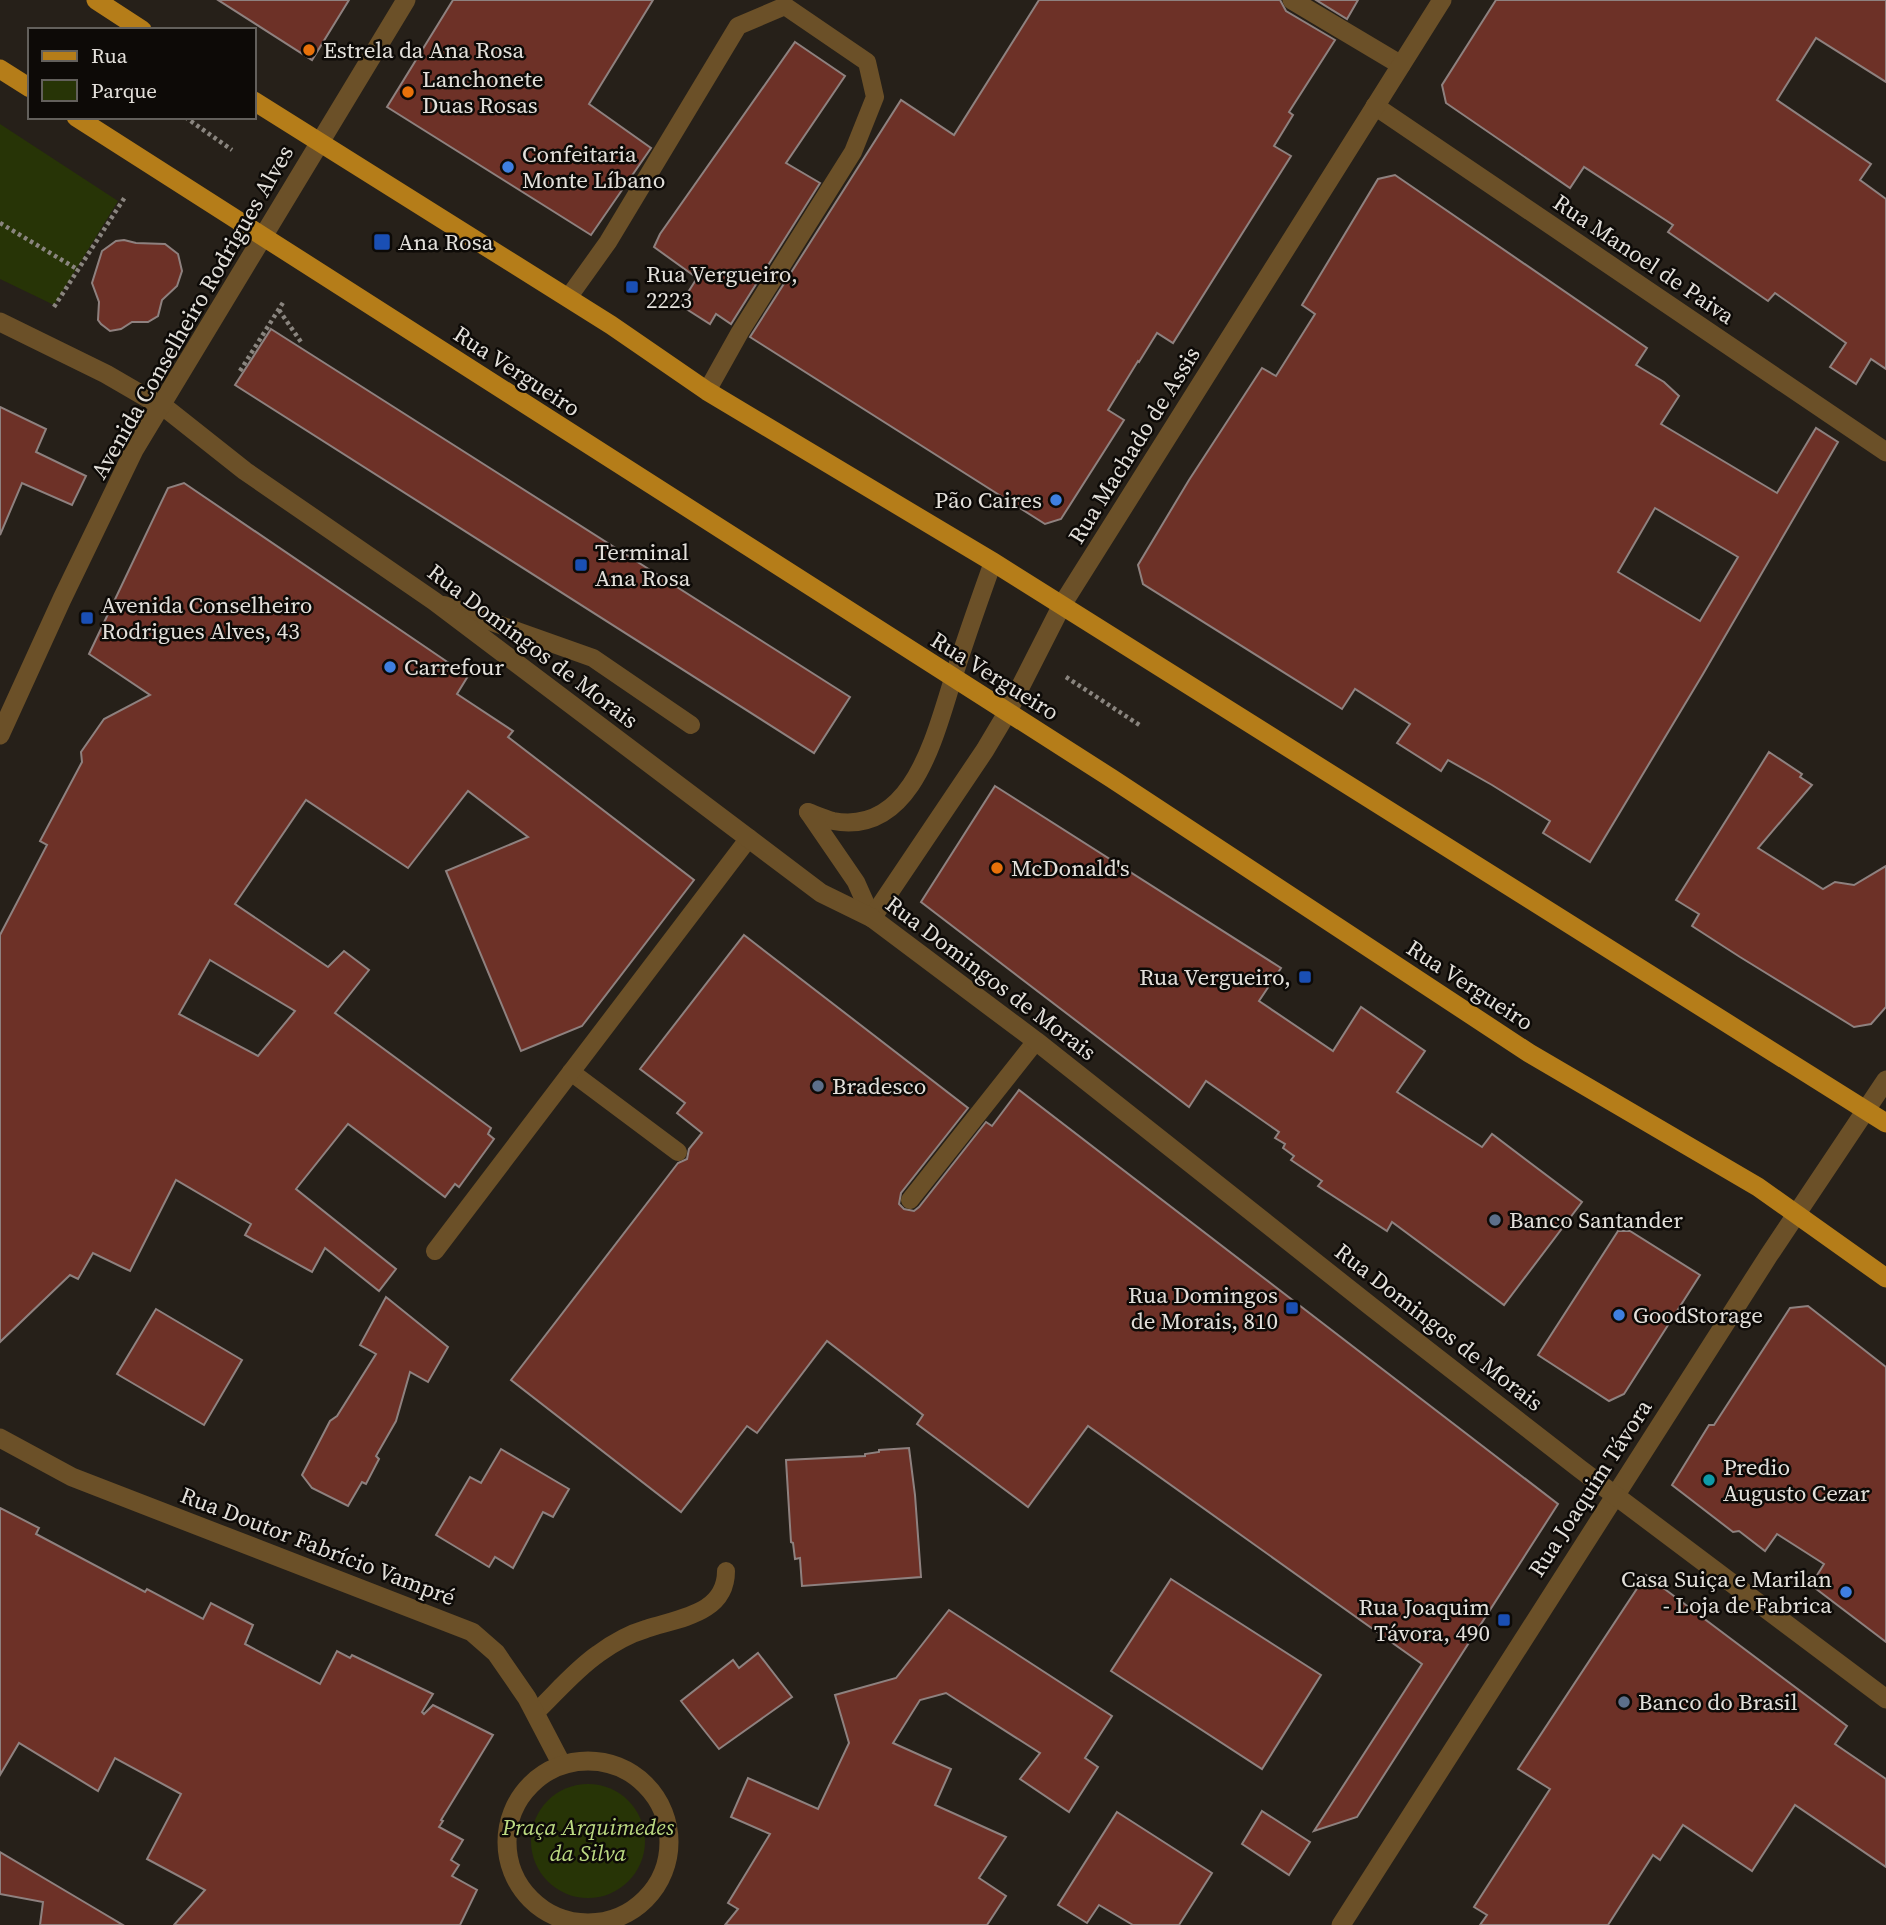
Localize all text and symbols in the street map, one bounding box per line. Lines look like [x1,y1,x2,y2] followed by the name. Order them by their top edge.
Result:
[28,28,256,119] legend
[323,34,525,66] place label: Estrela da Ana Rosa
[91,41,128,70] text: Rua
[301,42,317,58] marker: Estrela da Ana Rosa
[422,63,544,121] place label: Lanchonete Duas Rosas
[91,76,157,105] text: Parque
[400,84,416,100] marker: Lanchonete Duas Rosas
[522,138,665,196] place label: Confeitaria Monte Líbano
[83,139,301,485] street label: Avenida Conselheiro Rodrigues Alves
[500,159,516,175] marker: Confeitaria Monte Líbano
[1547,186,1741,332] street label: Rua Manoel de Paiva
[398,226,494,258] place label: Ana Rosa
[372,232,392,252] marker: Ana Rosa
[646,258,798,316] place label: Rua Vergueiro, 2223
[624,279,640,295] marker: Rua Vergueiro, 2223
[447,318,587,424] street label: Rua Vergueiro
[1060,340,1208,550] street label: Rua Machado de Assis
[934,484,1042,516] place label: Pão Caires
[1048,492,1064,508] marker: Pão Caires
[595,536,691,594] place label: Terminal Ana Rosa
[421,556,645,736] street label: Rua Domingos de Morais
[573,557,589,573] marker: Terminal Ana Rosa
[101,589,312,647] place label: Avenida Conselheiro Rodrigues Alves, 43
[79,610,95,626] marker: Avenida Conselheiro Rodrigues Alves, 43
[925,624,1065,728] street label: Rua Vergueiro
[404,651,504,683] place label: Carrefour
[382,659,398,675] marker: Carrefour
[1011,852,1130,884] place label: McDonald's
[989,860,1005,876] marker: McDonald's
[879,888,1103,1068] street label: Rua Domingos de Morais
[1400,932,1540,1038] street label: Rua Vergueiro
[1139,961,1291,993] place label: Rua Vergueiro,
[1297,969,1313,985] marker: Rua Vergueiro,
[832,1070,926,1102] place label: Bradesco
[810,1078,826,1094] marker: Bradesco
[1509,1204,1683,1236] place label: Banco Santander
[1487,1212,1503,1228] marker: Banco Santander
[1328,1235,1550,1419] street label: Rua Domingos de Morais
[1128,1279,1278,1337] place label: Rua Domingos de Morais, 810
[1633,1299,1763,1331] place label: GoodStorage
[1284,1300,1300,1316] marker: Rua Domingos de Morais, 810
[1611,1307,1627,1323] marker: GoodStorage
[1521,1393,1660,1583] street label: Rua Joaquim Távora
[1723,1451,1870,1509] place label: Predio Augusto Cezar
[1701,1472,1717,1488] marker: Predio Augusto Cezar
[176,1479,460,1613] street label: Rua Doutor Fabrício Vampré
[1621,1563,1832,1621] place label: Casa Suiça e Marilan - Loja de Fabrica
[1838,1584,1854,1600] marker: Casa Suiça e Marilan - Loja de Fabrica
[1359,1591,1490,1649] place label: Rua Joaquim Távora, 490
[1496,1612,1512,1628] marker: Rua Joaquim Távora, 490
[1638,1686,1798,1718] place label: Banco do Brasil
[1616,1694,1632,1710] marker: Banco do Brasil
[501,1811,675,1869] park label: Praça Arquimedes da Silva

